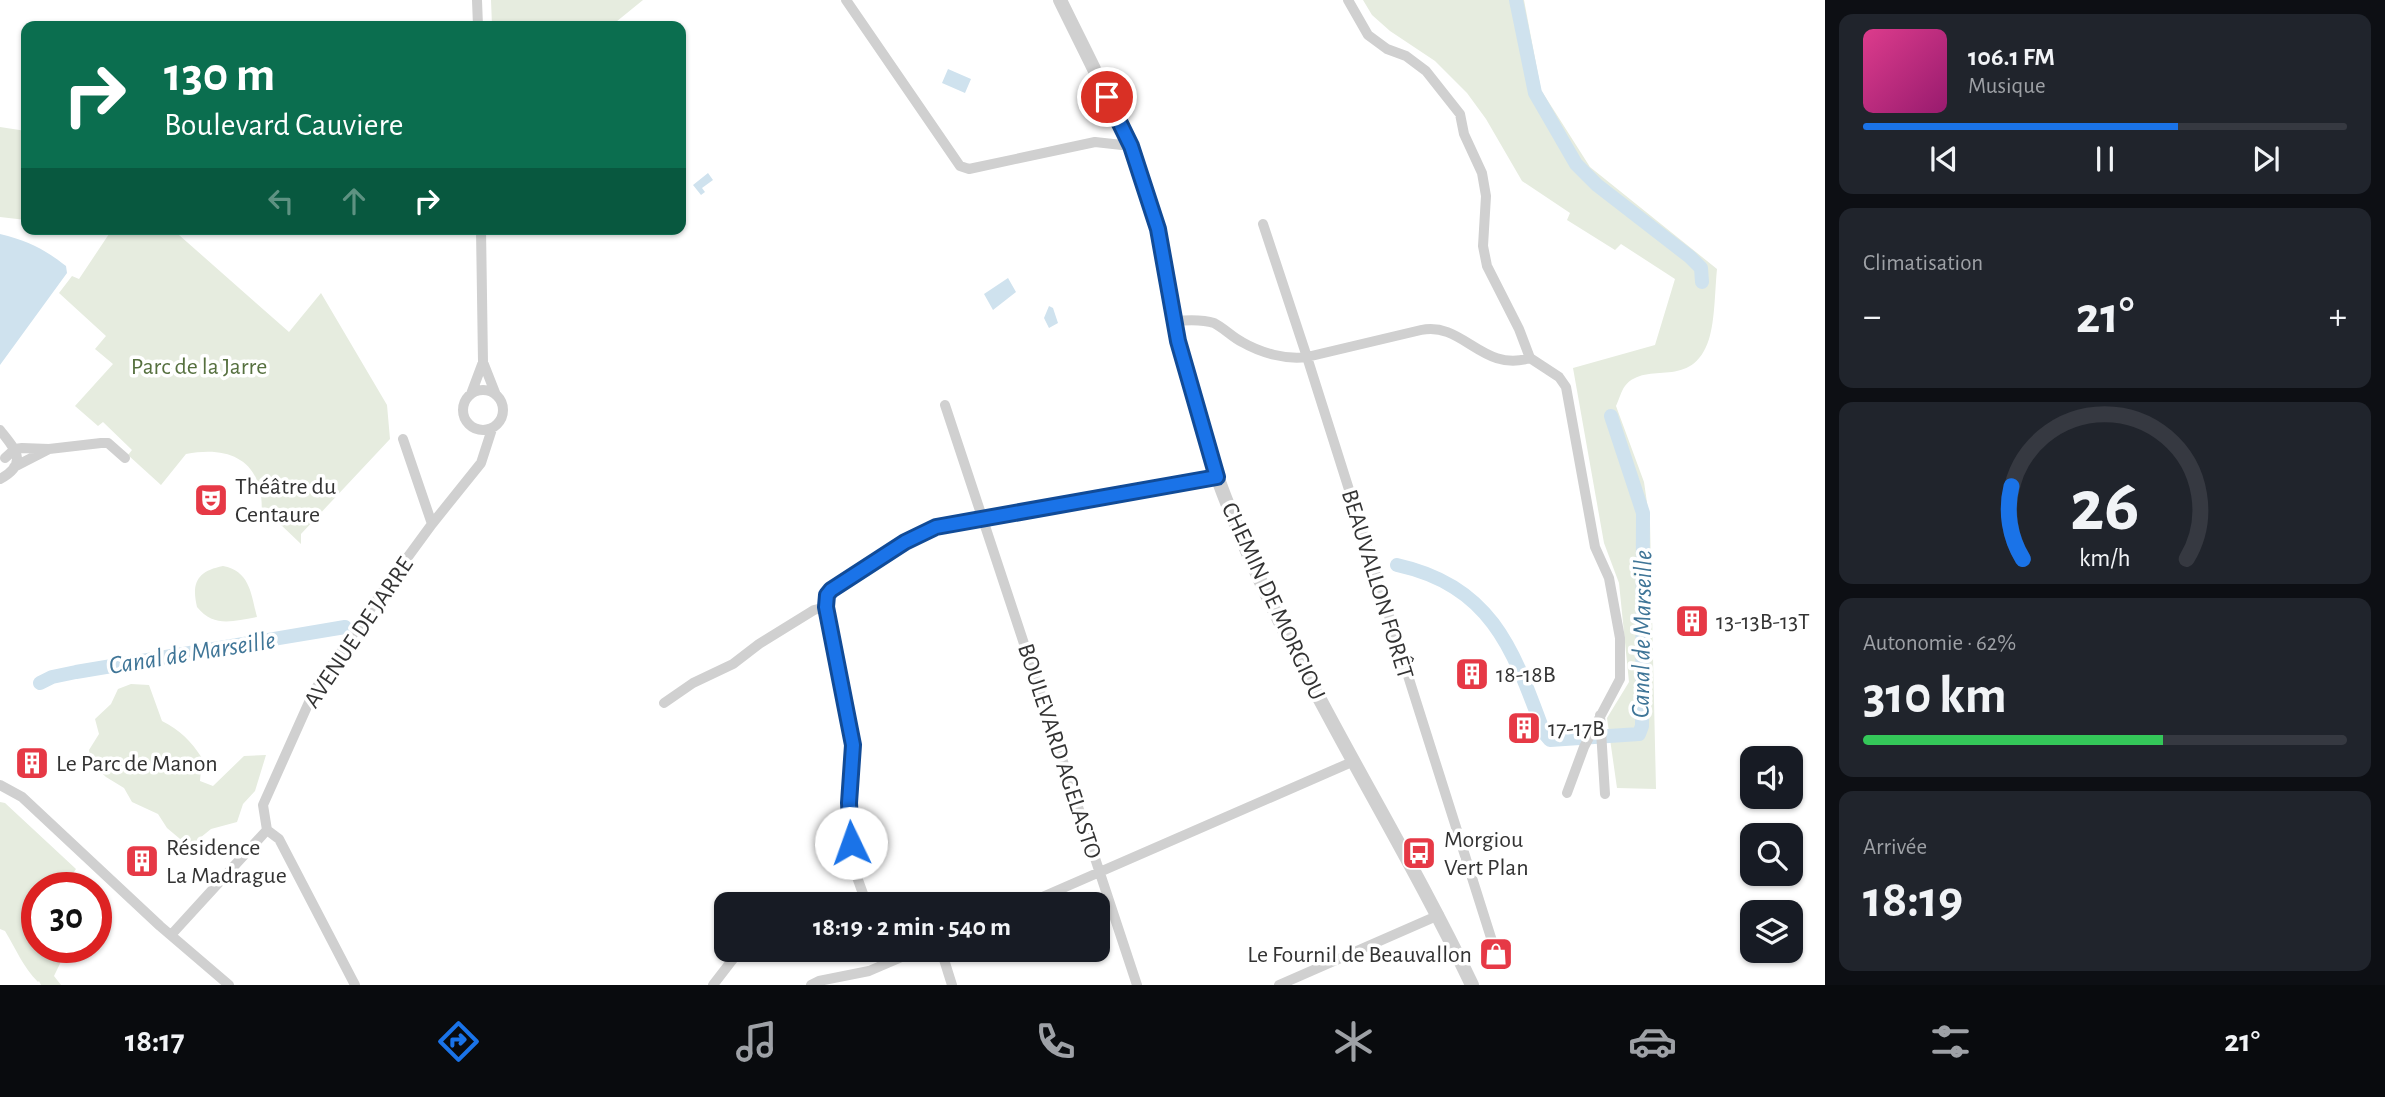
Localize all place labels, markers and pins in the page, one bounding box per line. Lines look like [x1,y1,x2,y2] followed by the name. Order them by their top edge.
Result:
[1077,67,1137,127] pin
[235,475,336,527] place label: Théâtre du Centaure
[192,481,230,519] theatre icon: Théâtre du Centaure
[1673,602,1711,640] building icon: 13-13B-13T
[1716,610,1810,634] place label: 13-13B-13T
[1453,655,1491,693] building icon: 18-18B
[1496,663,1556,687] place label: 18-18B
[1505,709,1543,747] building icon: 17-17B
[1548,717,1605,741] place label: 17-17B
[13,744,51,782] building icon: Le Parc de Manon
[56,752,218,776] place label: Le Parc de Manon
[1444,828,1529,880] place label: Morgiou Vert Plan
[1400,834,1438,872] bus stop icon: Morgiou Vert Plan
[166,836,287,888] place label: Résidence La Madrague
[123,842,161,880] building icon: Résidence La Madrague
[1477,935,1515,973] shop icon: Le Fournil de Beauvallon
[1247,943,1472,967] place label: Le Fournil de Beauvallon

